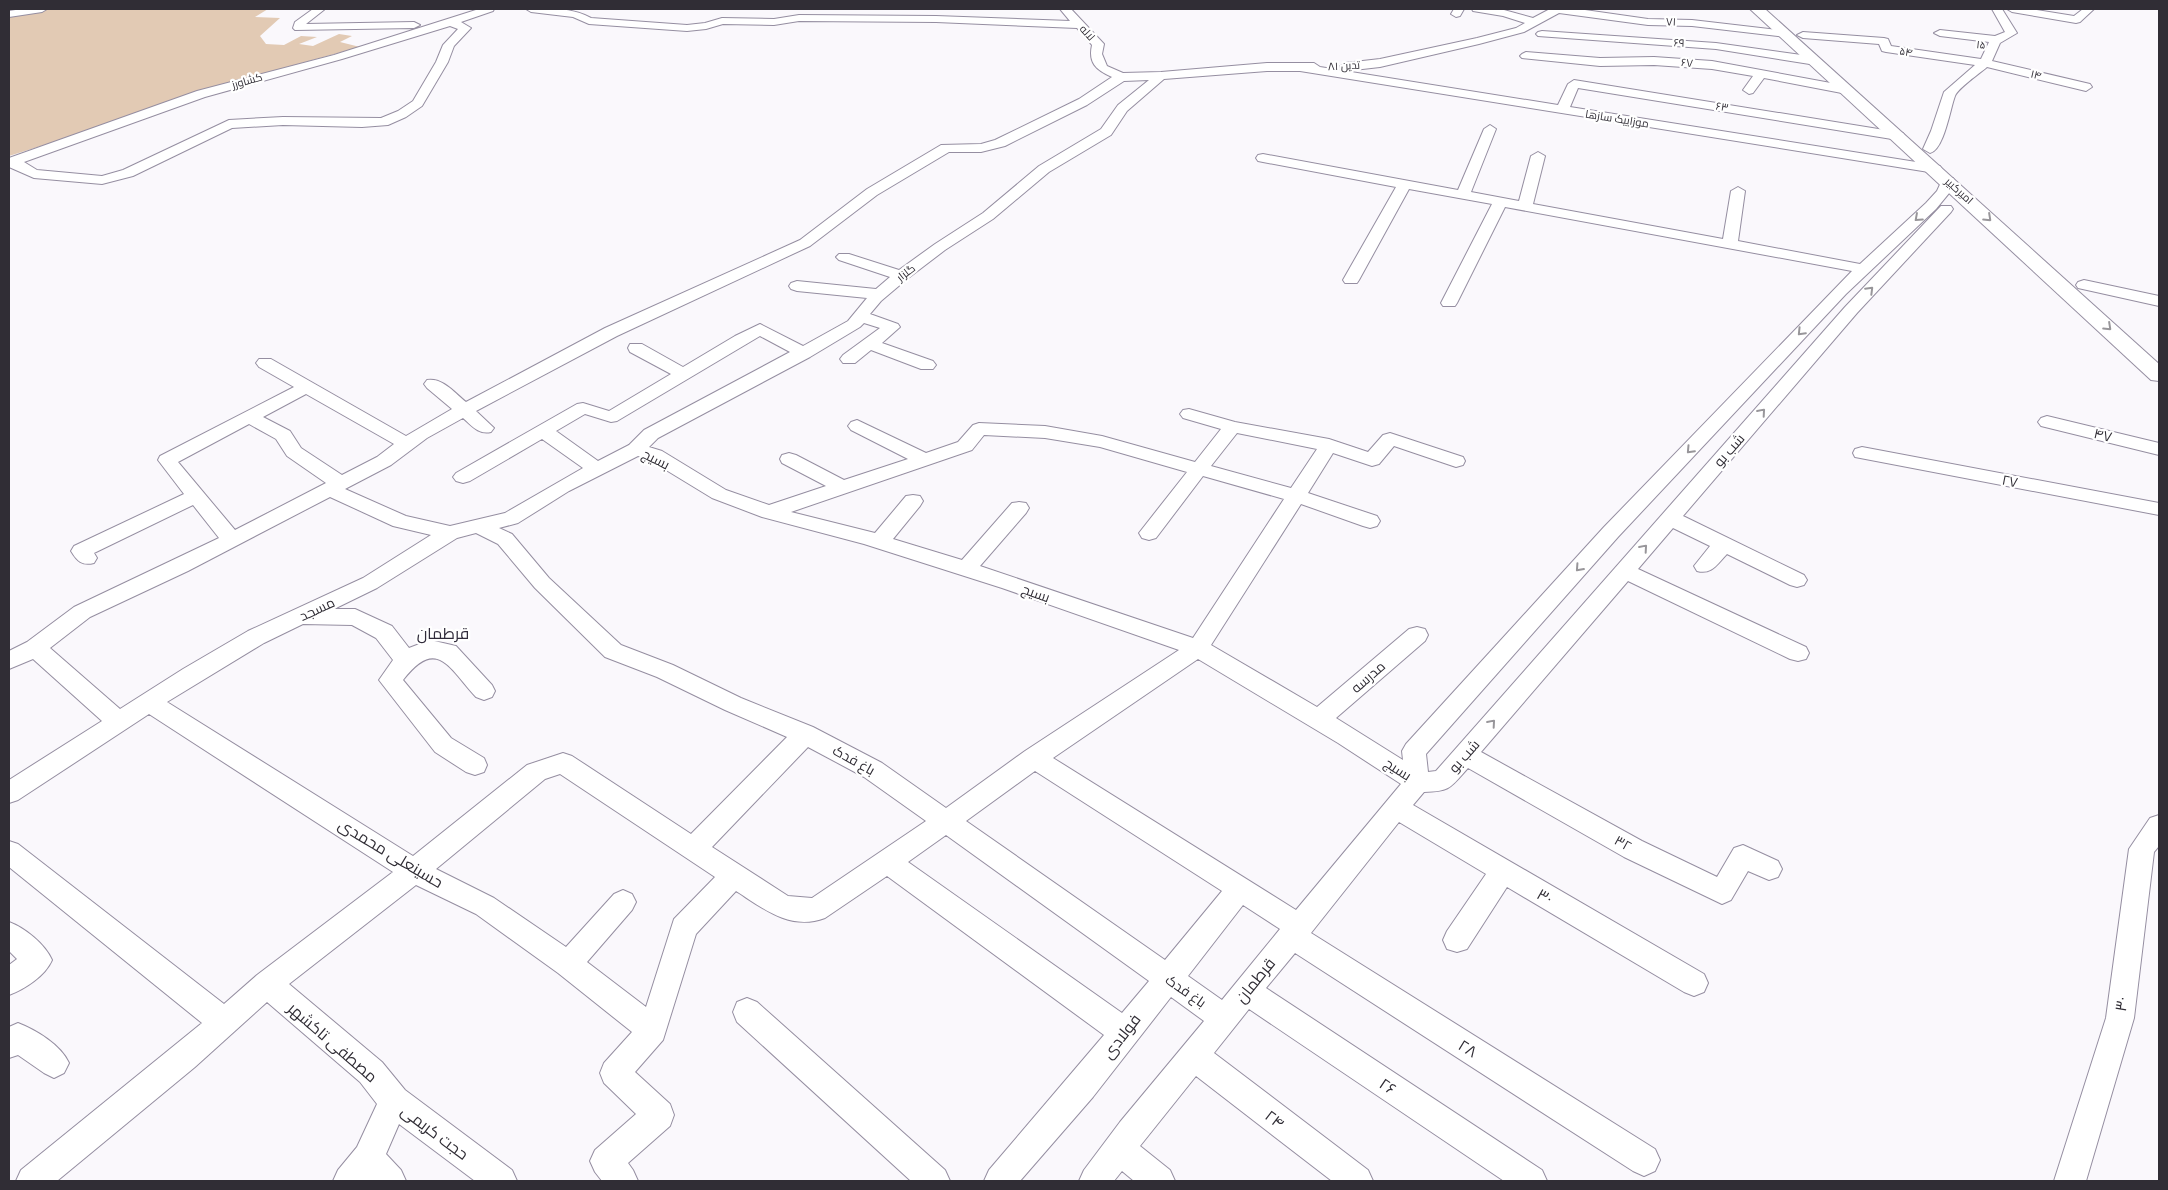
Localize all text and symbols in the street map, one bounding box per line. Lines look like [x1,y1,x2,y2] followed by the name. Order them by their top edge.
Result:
[1666,14,1676,30] street label: ۷۱
[1076,22,1098,44] street label: لاله
[1673,35,1685,51] street label: ۶۹
[1976,37,1986,53] street label: ۱۵
[1898,44,1914,60] street label: ۵۴
[1680,55,1694,71] street label: ۶۷
[1327,58,1361,74] street label: تدین ۸۱
[2029,66,2043,84] street label: ۱۴
[229,69,264,93] street label: کشاورز
[1715,99,1729,115] street label: ۶۳
[1584,107,1650,131] street label: موزاییک سازها
[1941,174,1976,208] street label: امیرکبیر
[1914,212,1923,221] one-way arrow
[1983,212,1992,221] one-way arrow
[893,261,918,286] street label: گلزار
[1864,287,1873,296] one-way arrow
[2102,322,2111,331] one-way arrow
[1798,326,1807,335] one-way arrow
[1757,408,1766,417] one-way arrow
[2092,423,2114,447] street label: ۴۷
[1709,429,1749,471] street label: شب بو
[639,444,673,474] street label: بسیج
[1687,444,1696,453] one-way arrow
[2000,470,2020,492] street label: ۲۷
[1639,544,1648,553] one-way arrow
[1576,563,1585,572] one-way arrow
[1019,579,1053,607] street label: بسیج
[296,592,338,626] street label: مسجد
[417,622,469,644] district label: قرطمان
[1346,656,1390,698] street label: مدرسه
[1486,720,1495,729] one-way arrow
[1444,735,1484,777] street label: شب بو
[829,740,879,780] street label: باغ فدک
[1381,753,1415,785] street label: بسیج
[334,813,448,893] street label: حسینعلی محمدی
[1611,830,1635,856] street label: ۳۲
[1533,883,1557,909] street label: ۳۰
[1230,953,1280,1007] street label: قرطمان
[1161,970,1211,1012] street label: باغ فدک
[2109,995,2133,1013] street label: ۳۰
[283,996,383,1087] street label: مصطفی تاکشهر
[1097,1009,1145,1063] street label: فولادی
[1454,1034,1482,1062] street label: ۲۸
[1375,1072,1401,1100] street label: ۲۶
[397,1099,473,1165] street label: حجت کریمی
[1261,1104,1289,1134] street label: ۲۴

